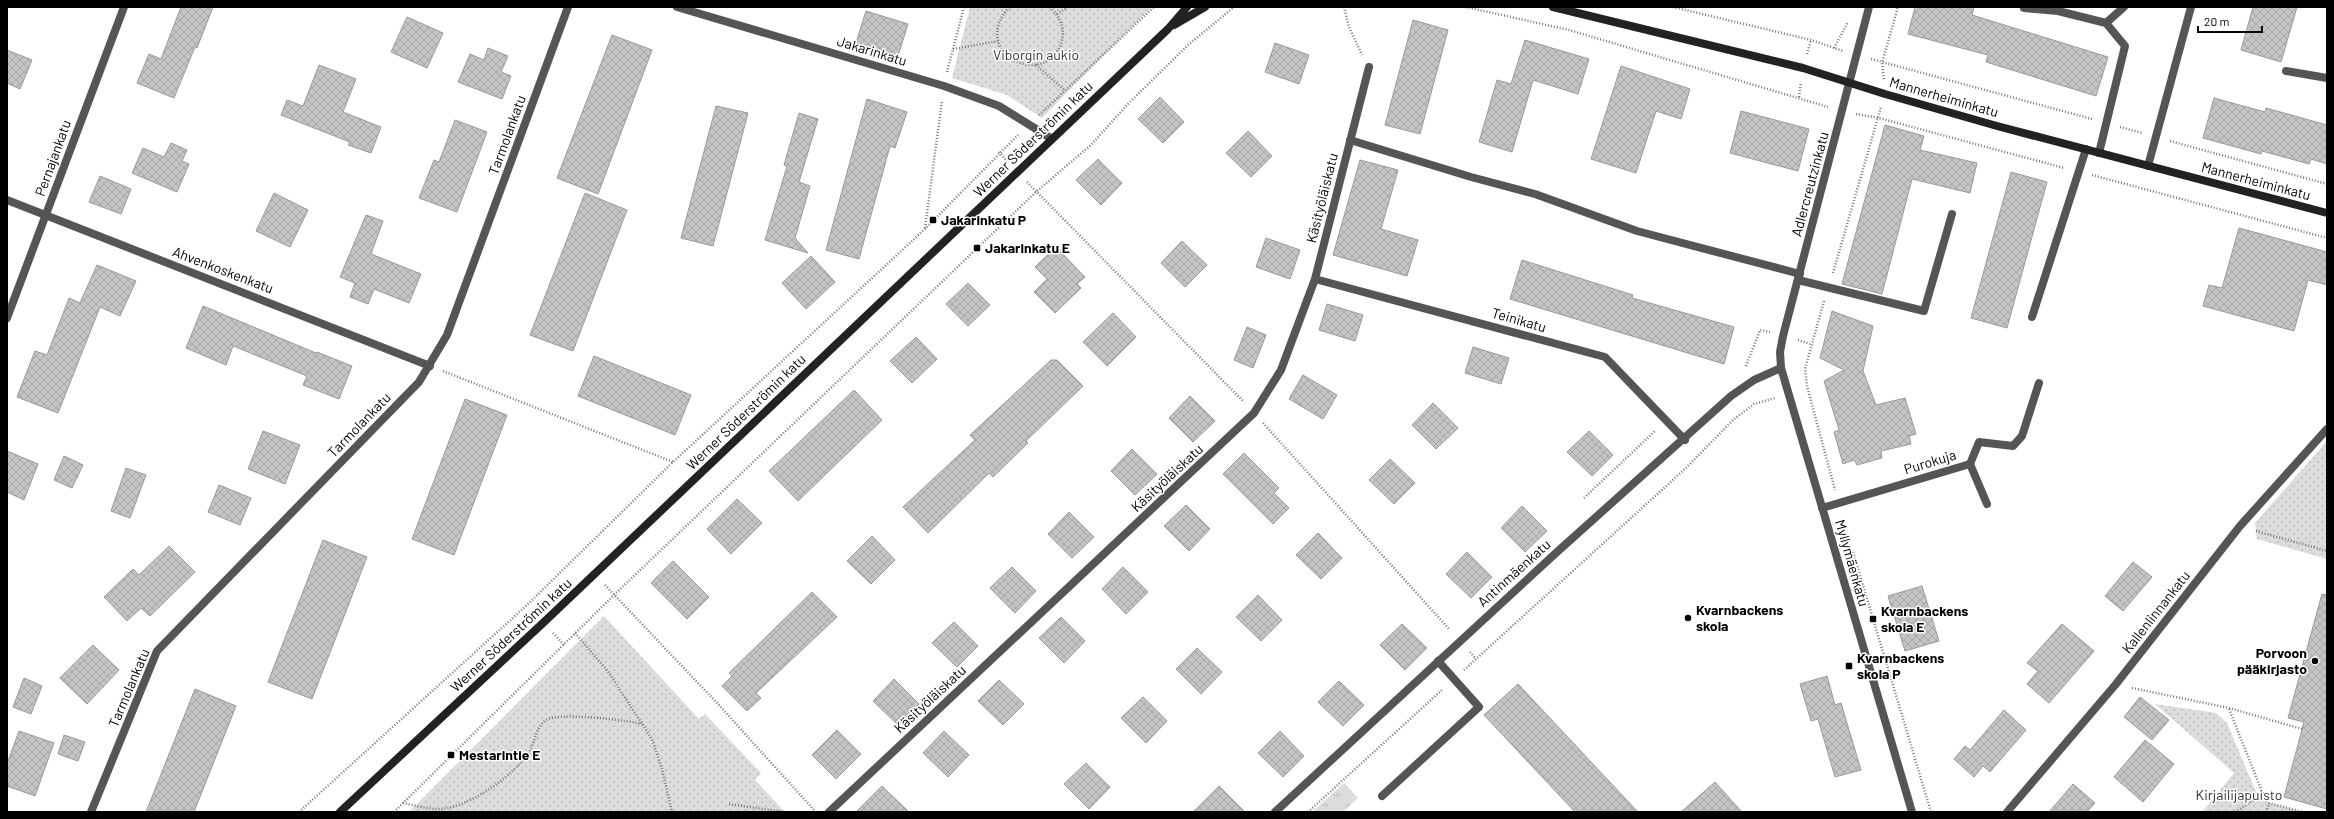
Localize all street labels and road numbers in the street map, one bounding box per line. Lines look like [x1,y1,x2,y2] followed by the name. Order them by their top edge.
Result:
[835,32,909,69] street label: Jakarinkatu
[1888,73,2001,120] street label: Mannerheiminkatu
[969,77,1096,200] street label: Werner Söderströmin katu
[484,93,529,177] street label: Tarmolankatu
[31,117,74,198] street label: Pernajankatu
[1787,130,1832,238] street label: Adlercreutzinkatu
[1302,151,1341,245] street label: Käsityöläiskatu
[2200,158,2313,203] street label: Mannerheiminkatu
[170,242,276,297] street label: Ahvenkoskenkatu
[1490,304,1548,335] street label: Teinikatu
[682,350,809,473] street label: Werner Söderströmin katu
[323,389,394,461] street label: Tarmolankatu
[1127,440,1206,515] street label: Käsityöläiskatu
[1902,446,1958,477] street label: Purokuja
[1832,517,1873,608] street label: Myllymäenkatu
[1474,535,1554,610] street label: Antinmäenkatu
[2118,567,2193,656] street label: Kallenlinnankatu
[447,574,575,695] street label: Werner Söderströmin katu
[104,646,153,730] street label: Tarmolankatu
[890,661,969,736] street label: Käsityöläiskatu

